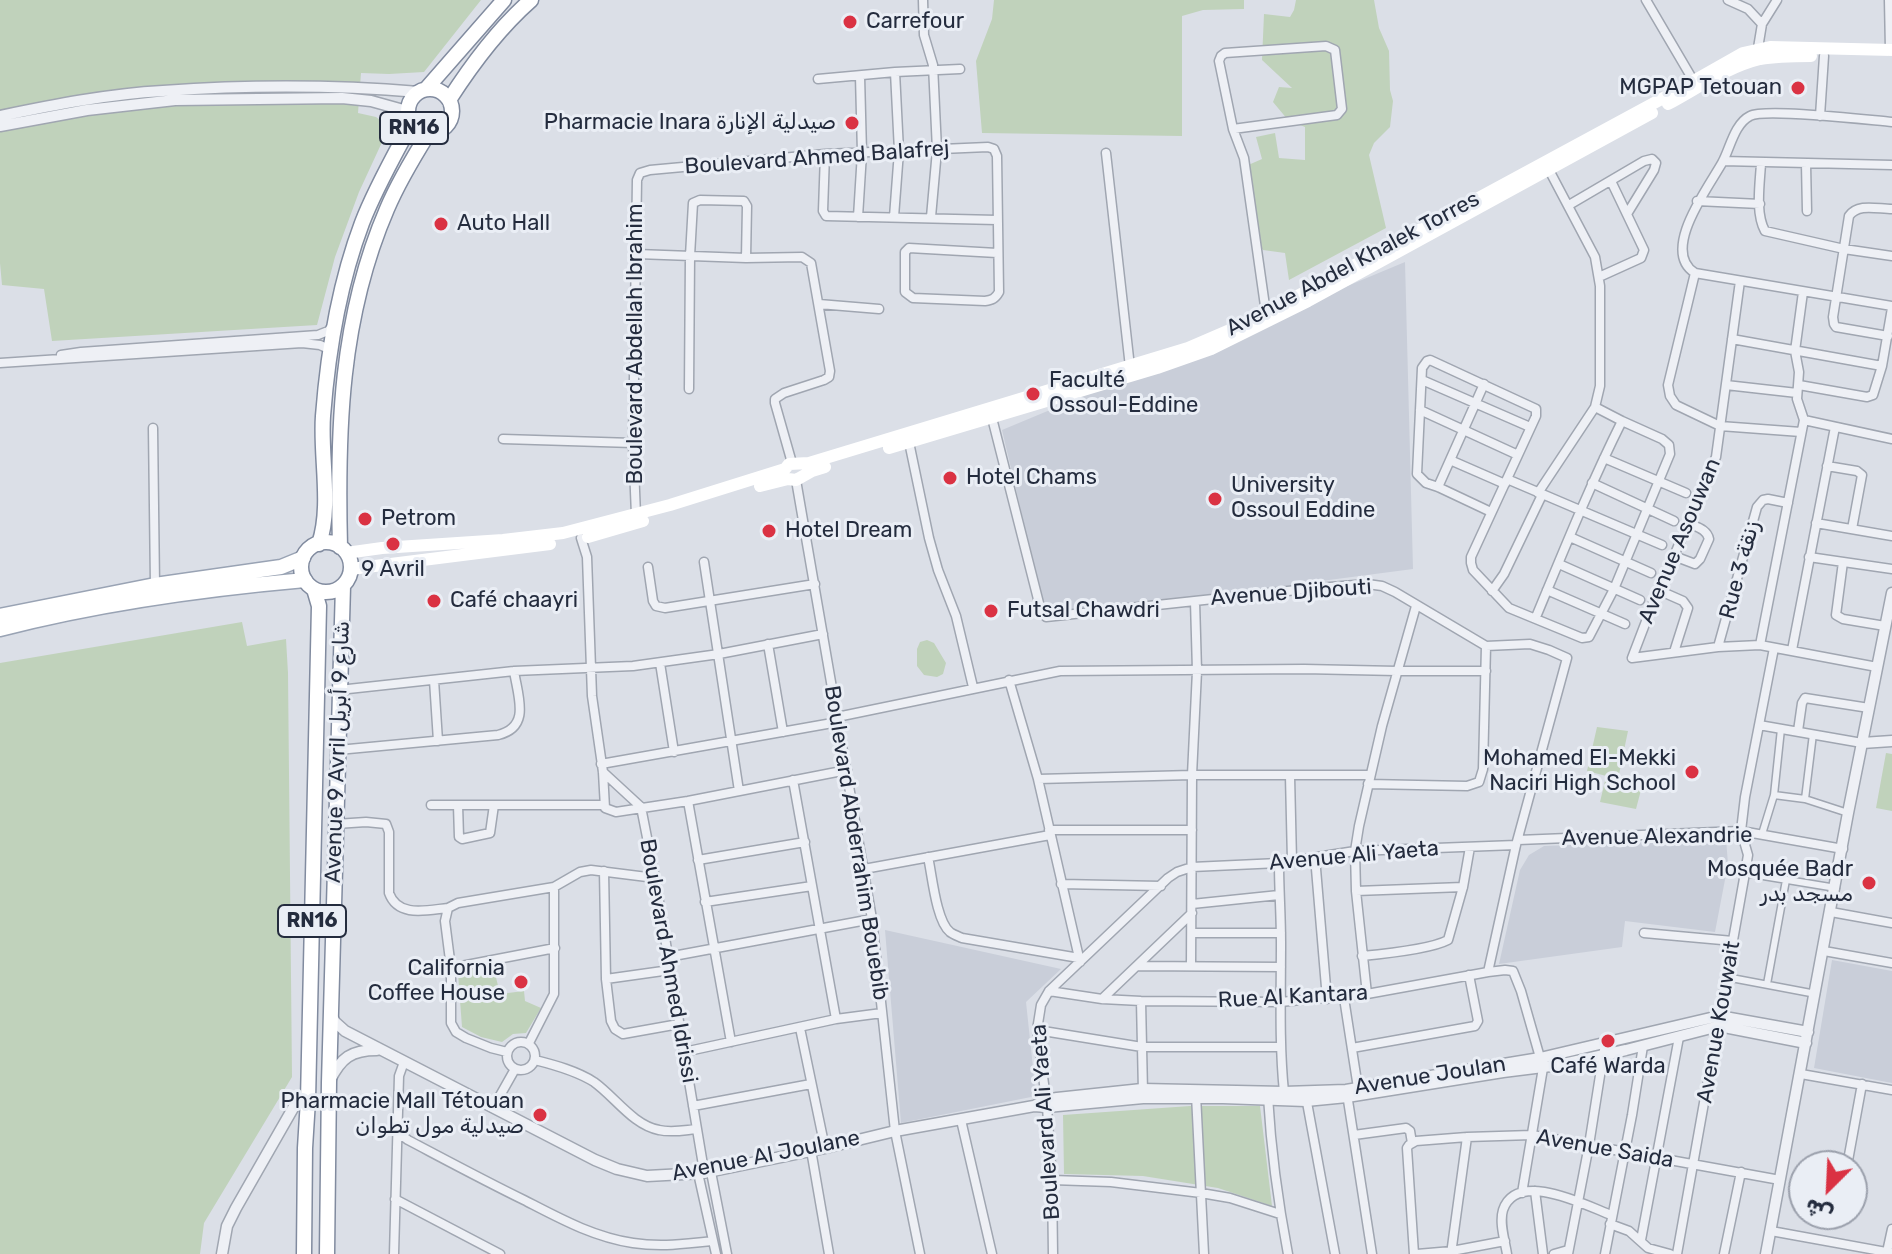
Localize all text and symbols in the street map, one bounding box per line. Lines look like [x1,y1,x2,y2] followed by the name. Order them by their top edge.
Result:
[866,9,964,35] place label: Carrefour
[841,13,859,31] marker: Carrefour
[1619,75,1782,101] place label: MGPAP Tetouan
[1789,79,1807,97] marker: MGPAP Tetouan
[544,110,836,136] place label: Pharmacie Inara صيدلية الإنارة
[380,112,448,144] road number: RN16
[843,114,861,132] marker: Pharmacie Inara صيدلية الإنارة
[684,136,950,180] street label: Boulevard Ahmed Balafrej
[1222,186,1484,342] street label: Avenue Abdel Khalek Torres
[623,204,649,484] street label: Boulevard Abdellah Ibrahim
[457,211,550,237] place label: Auto Hall
[432,215,450,233] marker: Auto Hall
[1049,368,1198,420] place label: Faculté Ossoul-Eddine
[1024,385,1042,403] marker: Faculté Ossoul-Eddine
[1633,454,1727,628] street label: Avenue Asouwan
[966,465,1097,491] place label: Hotel Chams
[941,469,959,487] marker: Hotel Chams
[1231,473,1375,524] place label: University Ossoul Eddine
[1206,490,1224,508] marker: University Ossoul Eddine
[381,506,456,532] place label: Petrom
[356,510,374,528] marker: Petrom
[785,518,912,544] place label: Hotel Dream
[1714,518,1766,622] street label: Rue 3 زنقة
[760,522,778,540] marker: Hotel Dream
[384,535,402,553] marker: 9 Avril
[361,557,425,583] place label: 9 Avril
[1210,574,1372,612] street label: Avenue Djibouti
[450,588,578,614] place label: Café chaayri
[425,592,443,610] marker: Café chaayri
[1007,598,1160,624] place label: Futsal Chawdri
[982,602,1000,620] marker: Futsal Chawdri
[320,620,356,884] street label: Avenue 9 Avril شارع 9 أبريل
[818,684,894,1002] street label: Boulevard Abderrahim Bouebib
[1483,746,1676,798] place label: Mohamed El-Mekki Naciri High School
[1683,763,1701,781] marker: Mohamed El-Mekki Naciri High School
[1561,822,1753,852] street label: Avenue Alexandrie
[1268,835,1440,877] street label: Avenue Ali Yaeta
[634,837,702,1085] street label: Boulevard Ahmed Idrissi
[1707,857,1853,908] place label: Mosquée Badr مسجد بدر
[1860,874,1878,892] marker: Mosquée Badr مسجد بدر
[278,905,346,937] road number: RN16
[1692,939,1746,1105] street label: Avenue Kouwait
[368,956,505,1008] place label: California Coffee House
[512,973,530,991] marker: California Coffee House
[1217,980,1369,1014] street label: Rue Al Kantara
[1026,1023,1066,1221] street label: Boulevard Ali Yaeta
[1599,1032,1617,1050] marker: Café Warda
[1352,1051,1508,1101] street label: Avenue Joulan
[1550,1054,1666,1080] place label: Café Warda
[281,1089,524,1140] place label: Pharmacie Mall Tétouan صيدلية مول تطوان
[531,1106,549,1124] marker: Pharmacie Mall Tétouan صيدلية مول تطوان
[1534,1124,1676,1174] street label: Avenue Saida
[670,1125,862,1187] street label: Avenue Al Joulane
[1788,1150,1868,1230] north arrow
[1801,1193,1837,1229] text: ش

